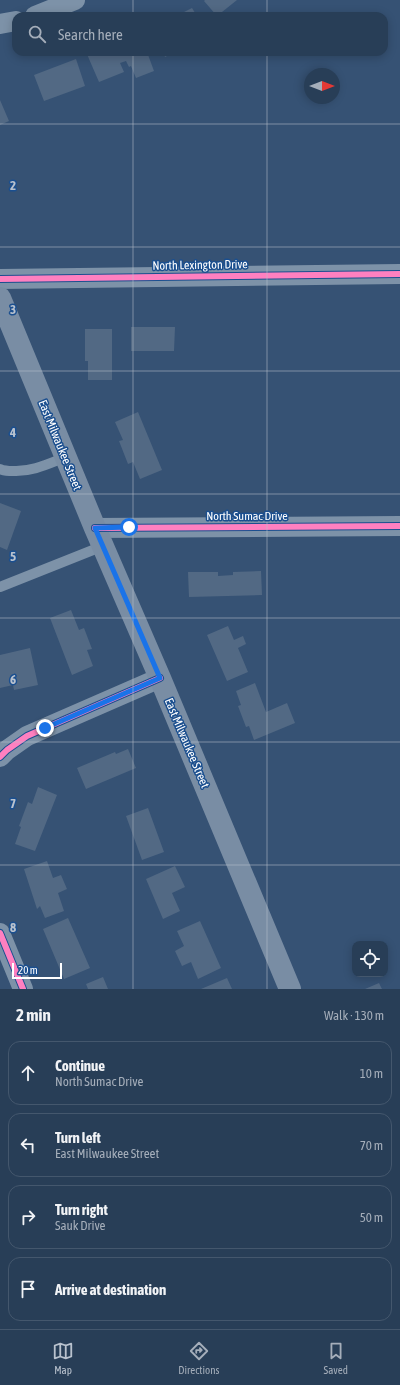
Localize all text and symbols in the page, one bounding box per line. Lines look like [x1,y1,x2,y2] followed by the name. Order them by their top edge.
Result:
[12,12,388,56] search box
[26,23,48,45] icon: search
[58,26,123,43] text: Search here
[304,68,340,104] north arrow
[10,178,16,193] text: 2
[152,257,248,273] street label: North Lexington Drive
[10,302,16,317] text: 3
[35,398,85,493] street label: East Milwaukee Street
[9,425,16,440] text: 4
[206,509,288,523] street label: North Sumac Drive
[120,518,138,536] route start
[10,549,16,564] text: 5
[10,672,16,687] text: 6
[162,696,212,790] street label: East Milwaukee Street
[36,719,54,737] route end
[10,796,16,811] text: 7
[10,920,16,935] text: 8
[352,941,388,977] map controls
[352,941,388,977] button: locate
[12,961,62,980] scale bar
[18,964,38,976] text: 20 m
[16,1005,51,1025] text: 2 min
[324,1008,384,1023] text: Walk · 130 m
[55,1057,105,1074] text: Continue
[17,1062,39,1084] icon: ahead
[360,1066,383,1081] text: 10 m
[55,1074,143,1089] text: North Sumac Drive
[55,1129,101,1146] text: Turn left
[17,1134,39,1156] icon: left
[360,1138,383,1153] text: 70 m
[55,1146,159,1161] text: East Milwaukee Street
[55,1201,108,1218] text: Turn right
[17,1206,39,1228] icon: right
[360,1210,383,1225] text: 50 m
[55,1218,106,1233] text: Sauk Drive
[17,1278,39,1300] icon: arrive
[55,1281,166,1298] text: Arrive at destination
[52,1340,74,1376] tab: Map
[178,1340,219,1376] tab: Directions
[324,1340,348,1376] tab: Saved

